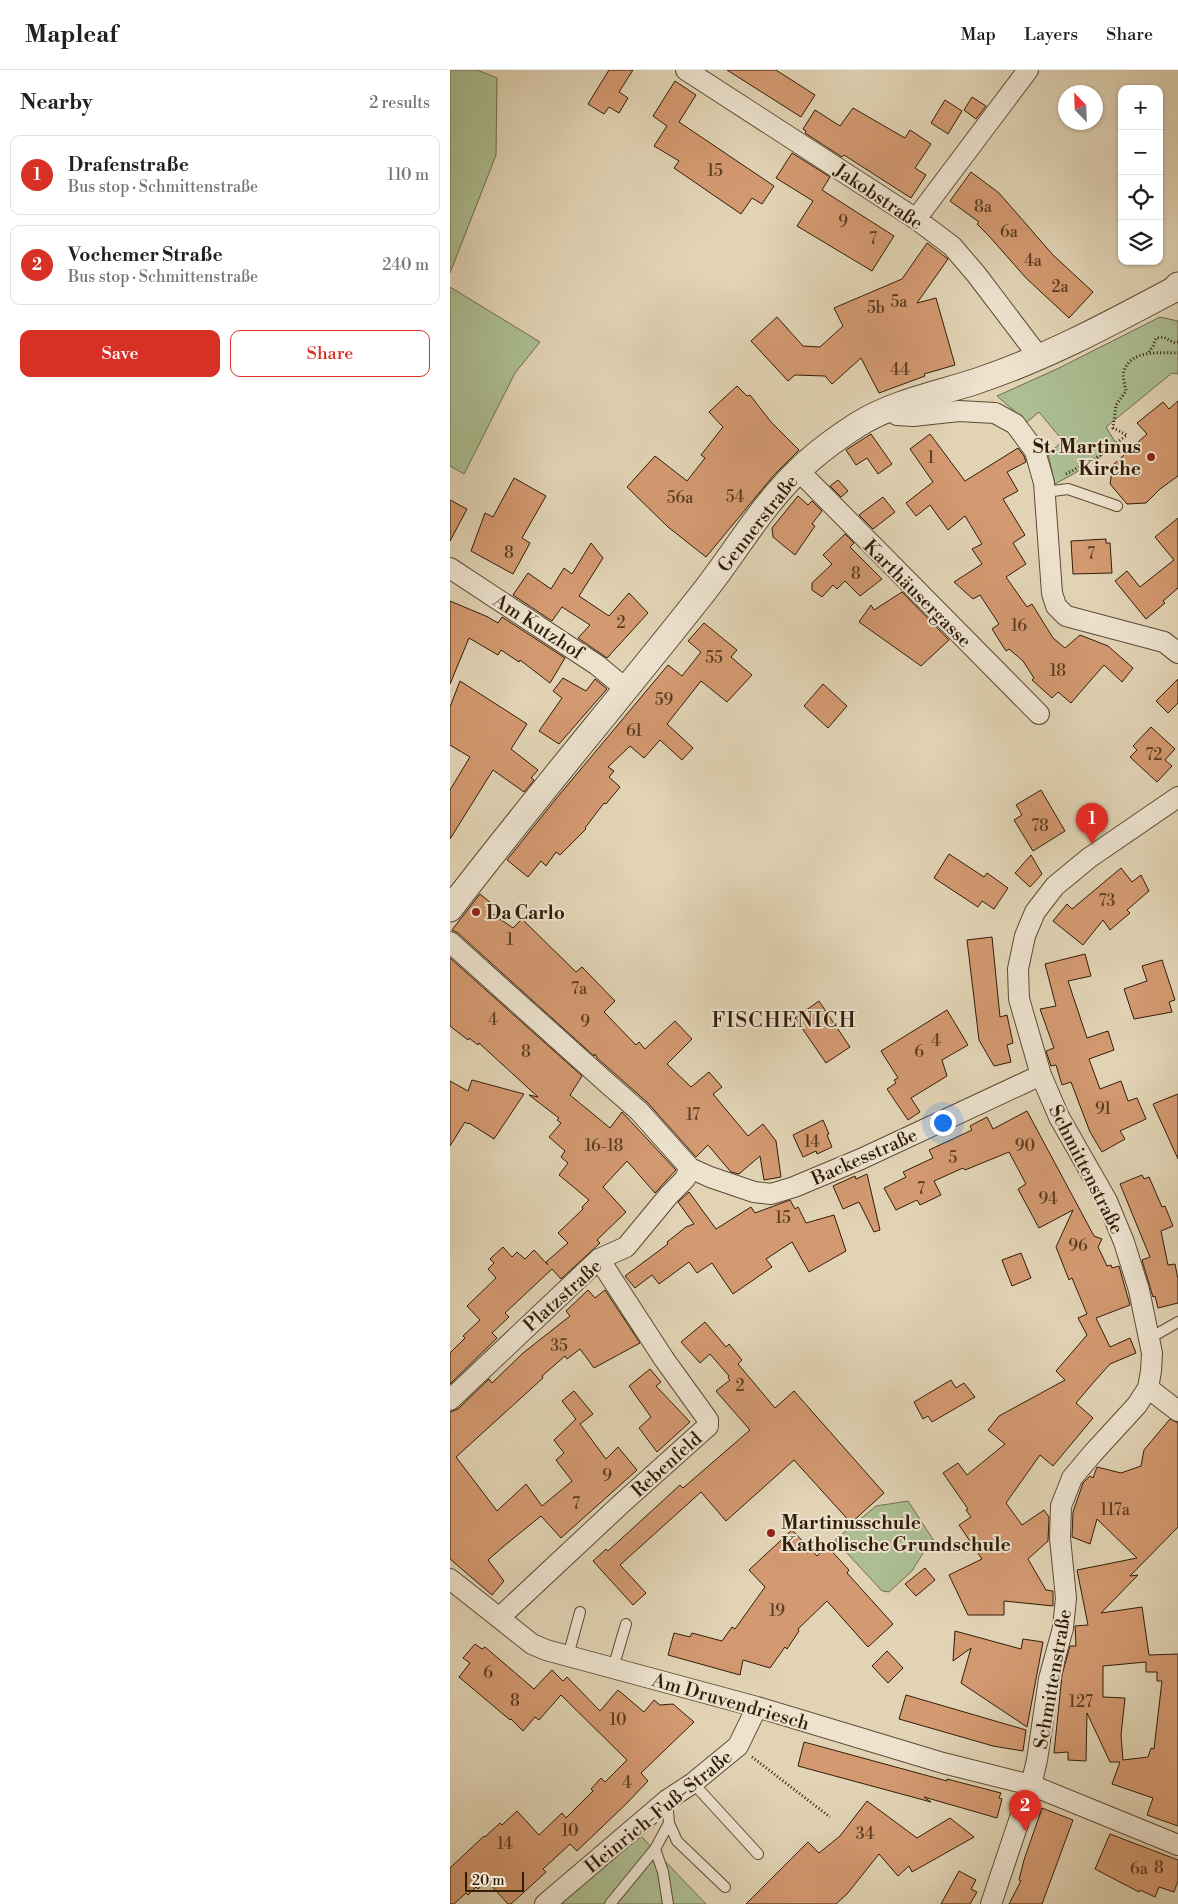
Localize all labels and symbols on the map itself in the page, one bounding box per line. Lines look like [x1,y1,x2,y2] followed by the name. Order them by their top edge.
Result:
[1058,85,1103,130] north arrow
[829,158,927,235] street label: Jakobstraße
[707,161,723,181] house number: 15
[974,197,993,217] house number: 8a
[838,212,848,232] house number: 9
[1000,222,1019,242] house number: 6a
[869,229,877,249] house number: 7
[1024,251,1043,271] house number: 4a
[1051,277,1070,297] house number: 2a
[891,292,908,312] house number: 5a
[867,298,885,318] house number: 5b
[890,360,910,380] house number: 44
[1033,435,1141,481] place label: St. Martinus Kirche
[928,448,935,468] house number: 1
[1145,451,1157,463] marker: St. Martinus Kirche
[712,470,803,577] street label: Gennerstraße
[726,487,745,507] house number: 54
[667,488,694,508] house number: 56a
[858,535,976,653] street label: Karthäusergasse
[504,543,514,563] house number: 8
[1087,544,1095,564] house number: 7
[851,564,861,584] house number: 8
[488,588,589,666] street label: Am Kutzhof
[616,613,626,633] house number: 2
[1011,616,1027,636] house number: 16
[705,648,723,668] house number: 55
[1050,661,1066,681] house number: 18
[655,690,674,710] house number: 59
[626,721,642,741] house number: 61
[1146,745,1163,765] house number: 72
[1076,803,1108,844] pin: 1
[1031,816,1049,836] house number: 78
[1099,891,1116,911] house number: 73
[486,901,565,925] place label: Da Carlo
[470,906,482,918] marker: Da Carlo
[507,930,514,950] house number: 1
[571,979,588,999] house number: 7a
[712,1008,856,1034] district label: FISCHENICH
[488,1010,498,1030] house number: 4
[580,1012,590,1032] house number: 9
[931,1031,941,1051] house number: 4
[521,1042,531,1062] house number: 8
[914,1042,924,1062] house number: 6
[1095,1099,1111,1119] house number: 91
[1043,1101,1129,1238] street label: Schmittenstraße
[686,1105,700,1125] house number: 17
[930,1110,956,1136] your location
[807,1123,921,1191] street label: Backesstraße
[804,1132,820,1152] house number: 14
[585,1136,624,1156] house number: 16-18
[1015,1136,1035,1156] house number: 90
[949,1148,958,1168] house number: 5
[917,1179,925,1199] house number: 7
[1038,1189,1058,1209] house number: 94
[775,1208,791,1228] house number: 15
[1068,1236,1088,1256] house number: 96
[518,1254,607,1337] street label: Platzstraße
[550,1336,568,1356] house number: 35
[735,1376,745,1396] house number: 2
[626,1427,707,1503] street label: Rebenfeld
[602,1466,612,1486] house number: 9
[572,1494,580,1514] house number: 7
[1100,1500,1131,1520] house number: 117a
[781,1511,1011,1557] place label: Martinusschule Katholische Grundschule
[765,1527,777,1539] marker: Martinusschule Katholische Grundschule
[769,1601,785,1621] house number: 19
[1029,1607,1077,1751] street label: Schmittenstraße
[483,1663,493,1683] house number: 6
[648,1668,812,1736] street label: Am Druvendriesch
[510,1691,520,1711] house number: 8
[1069,1692,1093,1712] house number: 127
[610,1710,627,1730] house number: 10
[580,1745,737,1879] street label: Heinrich-Fuß-Straße
[622,1773,632,1793] house number: 4
[1009,1790,1041,1831] pin: 2
[562,1821,579,1841] house number: 10
[856,1824,875,1844] house number: 34
[497,1834,513,1854] house number: 14
[1154,1858,1164,1878] house number: 8
[1130,1859,1149,1879] house number: 6a
[465,1869,524,1892] scale bar

